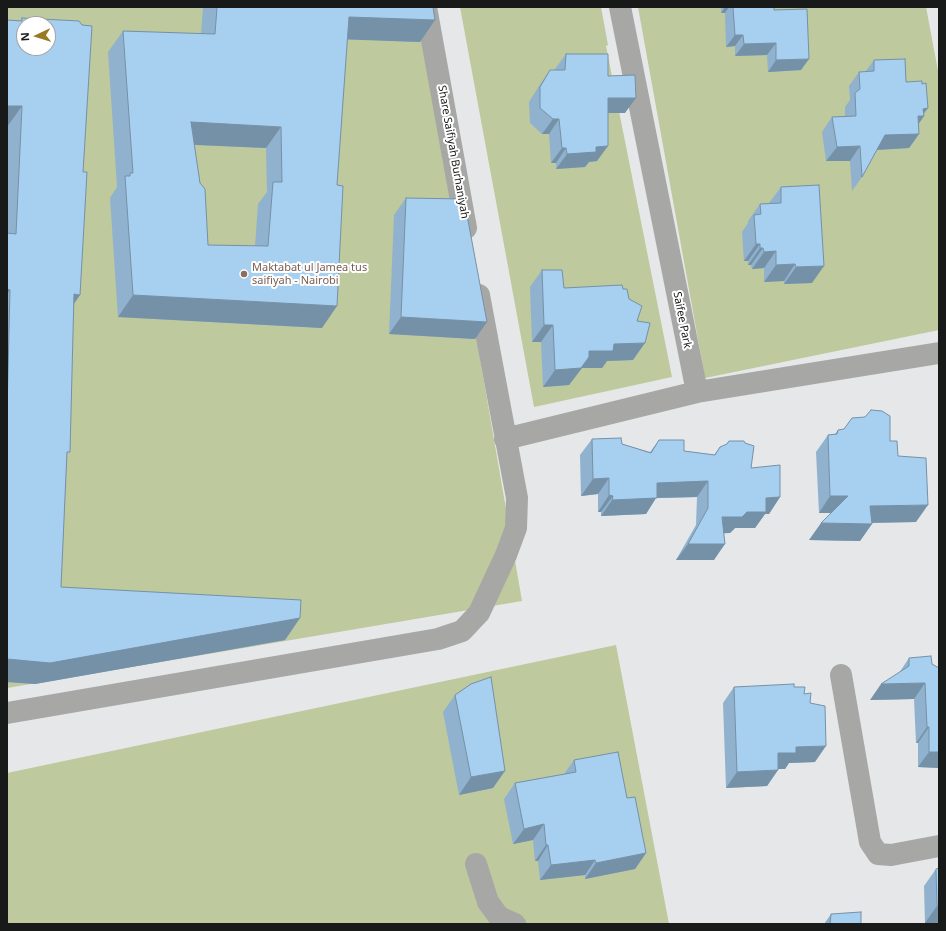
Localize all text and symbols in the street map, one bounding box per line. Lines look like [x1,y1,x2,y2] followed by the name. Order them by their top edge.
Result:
[16,16,56,56] north arrow
[17,32,32,42] text: N
[435,84,471,220] street label: Share Saifiyah Burhaniyah
[252,261,367,287] place label: Maktabat ul Jamea tus saifiyah - Nairobi
[239,269,249,279] marker: Maktabat ul Jamea tus saifiyah - Nairobi
[670,291,694,349] street label: Saifee Park

